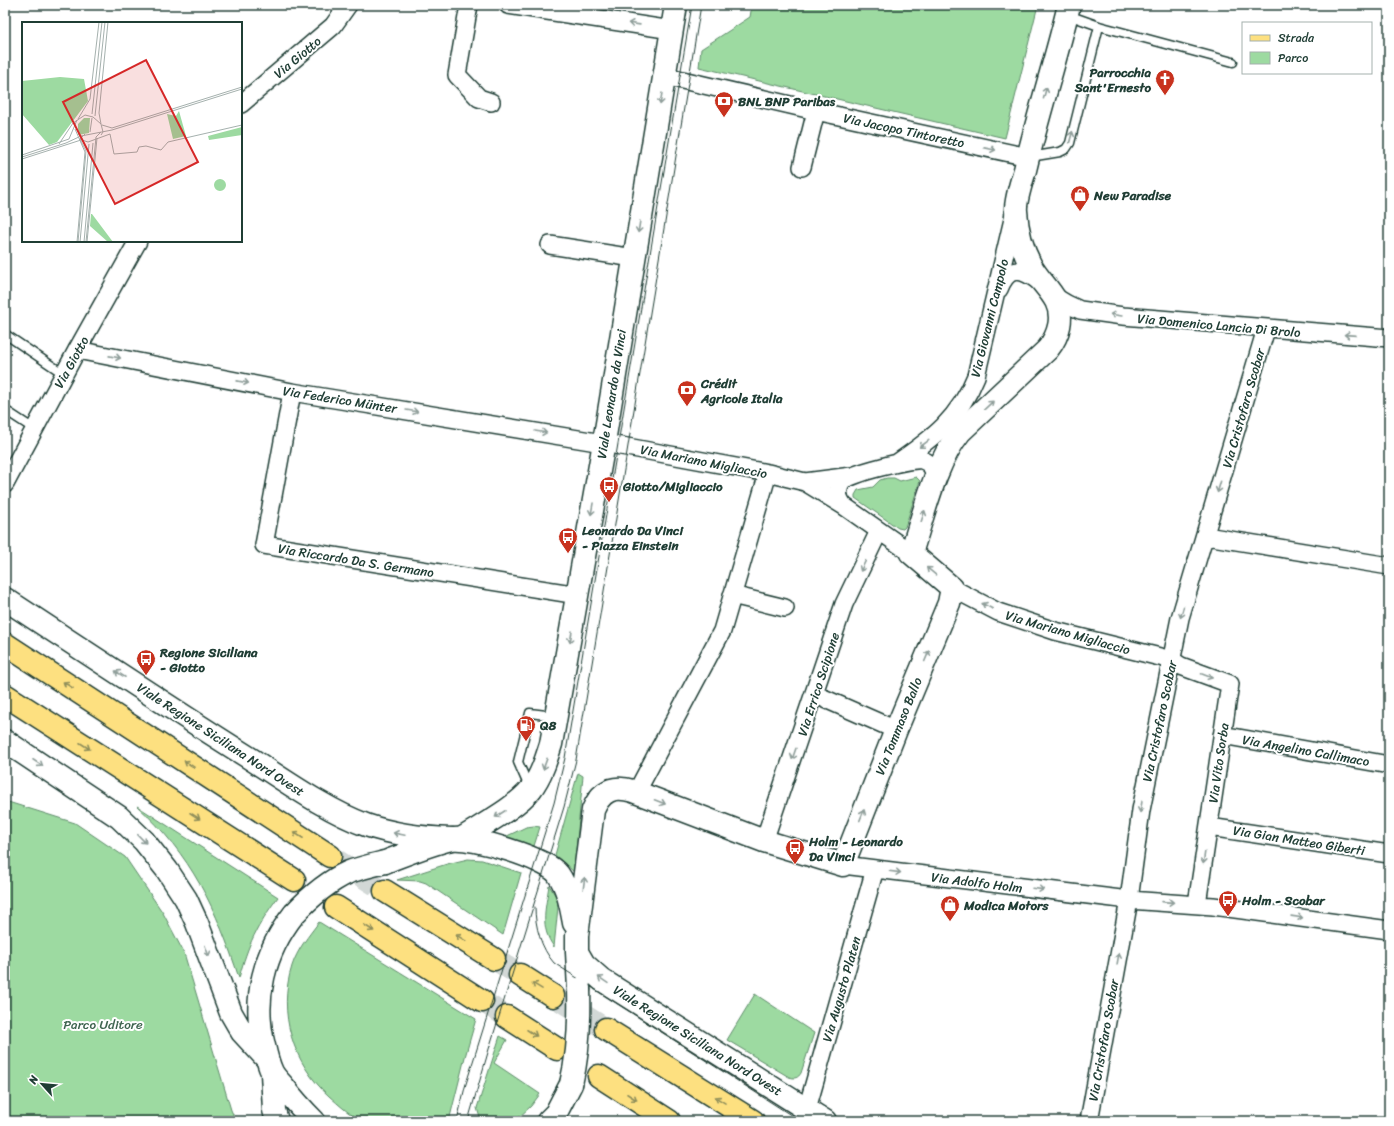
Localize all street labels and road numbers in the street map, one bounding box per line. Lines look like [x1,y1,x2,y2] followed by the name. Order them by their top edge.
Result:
[268,30,327,84] street label: Via Giotto
[841,106,967,155] street label: Via Jacopo Tintoretto
[964,256,1015,380] street label: Via Giovanni Campolo
[1136,307,1302,344] street label: Via Domenico Lancia Di Brolo
[590,327,633,460] street label: Viale Leonardo da Vinci
[48,331,95,393] street label: Via Giotto
[1215,345,1272,471] street label: Via Cristofaro Scobar
[281,379,399,420] street label: Via Federico Münter
[638,438,770,485] street label: Via Mariano Migliaccio
[276,537,436,584] street label: Via Riccardo Da S. Germano
[1003,604,1133,661] street label: Via Mariano Migliaccio
[791,629,846,739] street label: Via Errico Scipione
[1135,658,1184,784] street label: Via Cristofaro Scobar
[868,673,929,779] street label: Via Tommaso Ballo
[132,676,309,803] street label: Viale Regione Siciliana Nord Ovest
[1202,721,1236,805] street label: Via Vito Sorba
[1240,728,1372,773] street label: Via Angelino Callimaco
[1231,819,1367,862] street label: Via Gian Matteo Giberti
[930,865,1024,900] street label: Via Adolfo Holm
[815,934,868,1045] street label: Via Augusto Platen
[1081,976,1126,1103] street label: Via Cristofaro Scobar
[608,979,787,1102] street label: Viale Regione Siciliana Nord Ovest

